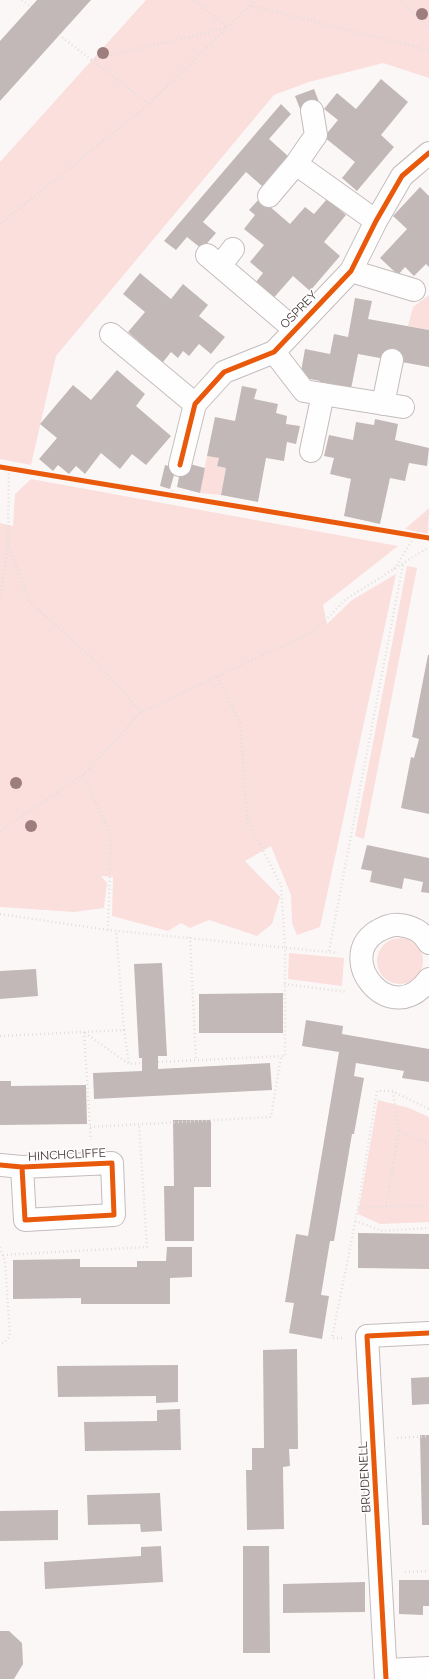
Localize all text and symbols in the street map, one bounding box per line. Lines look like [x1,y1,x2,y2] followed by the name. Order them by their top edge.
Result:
[278,288,320,332] street label: OSPREY
[28,1146,106,1164] street label: HINCHCLIFFE
[356,1441,374,1513] street label: BRUDENELL

